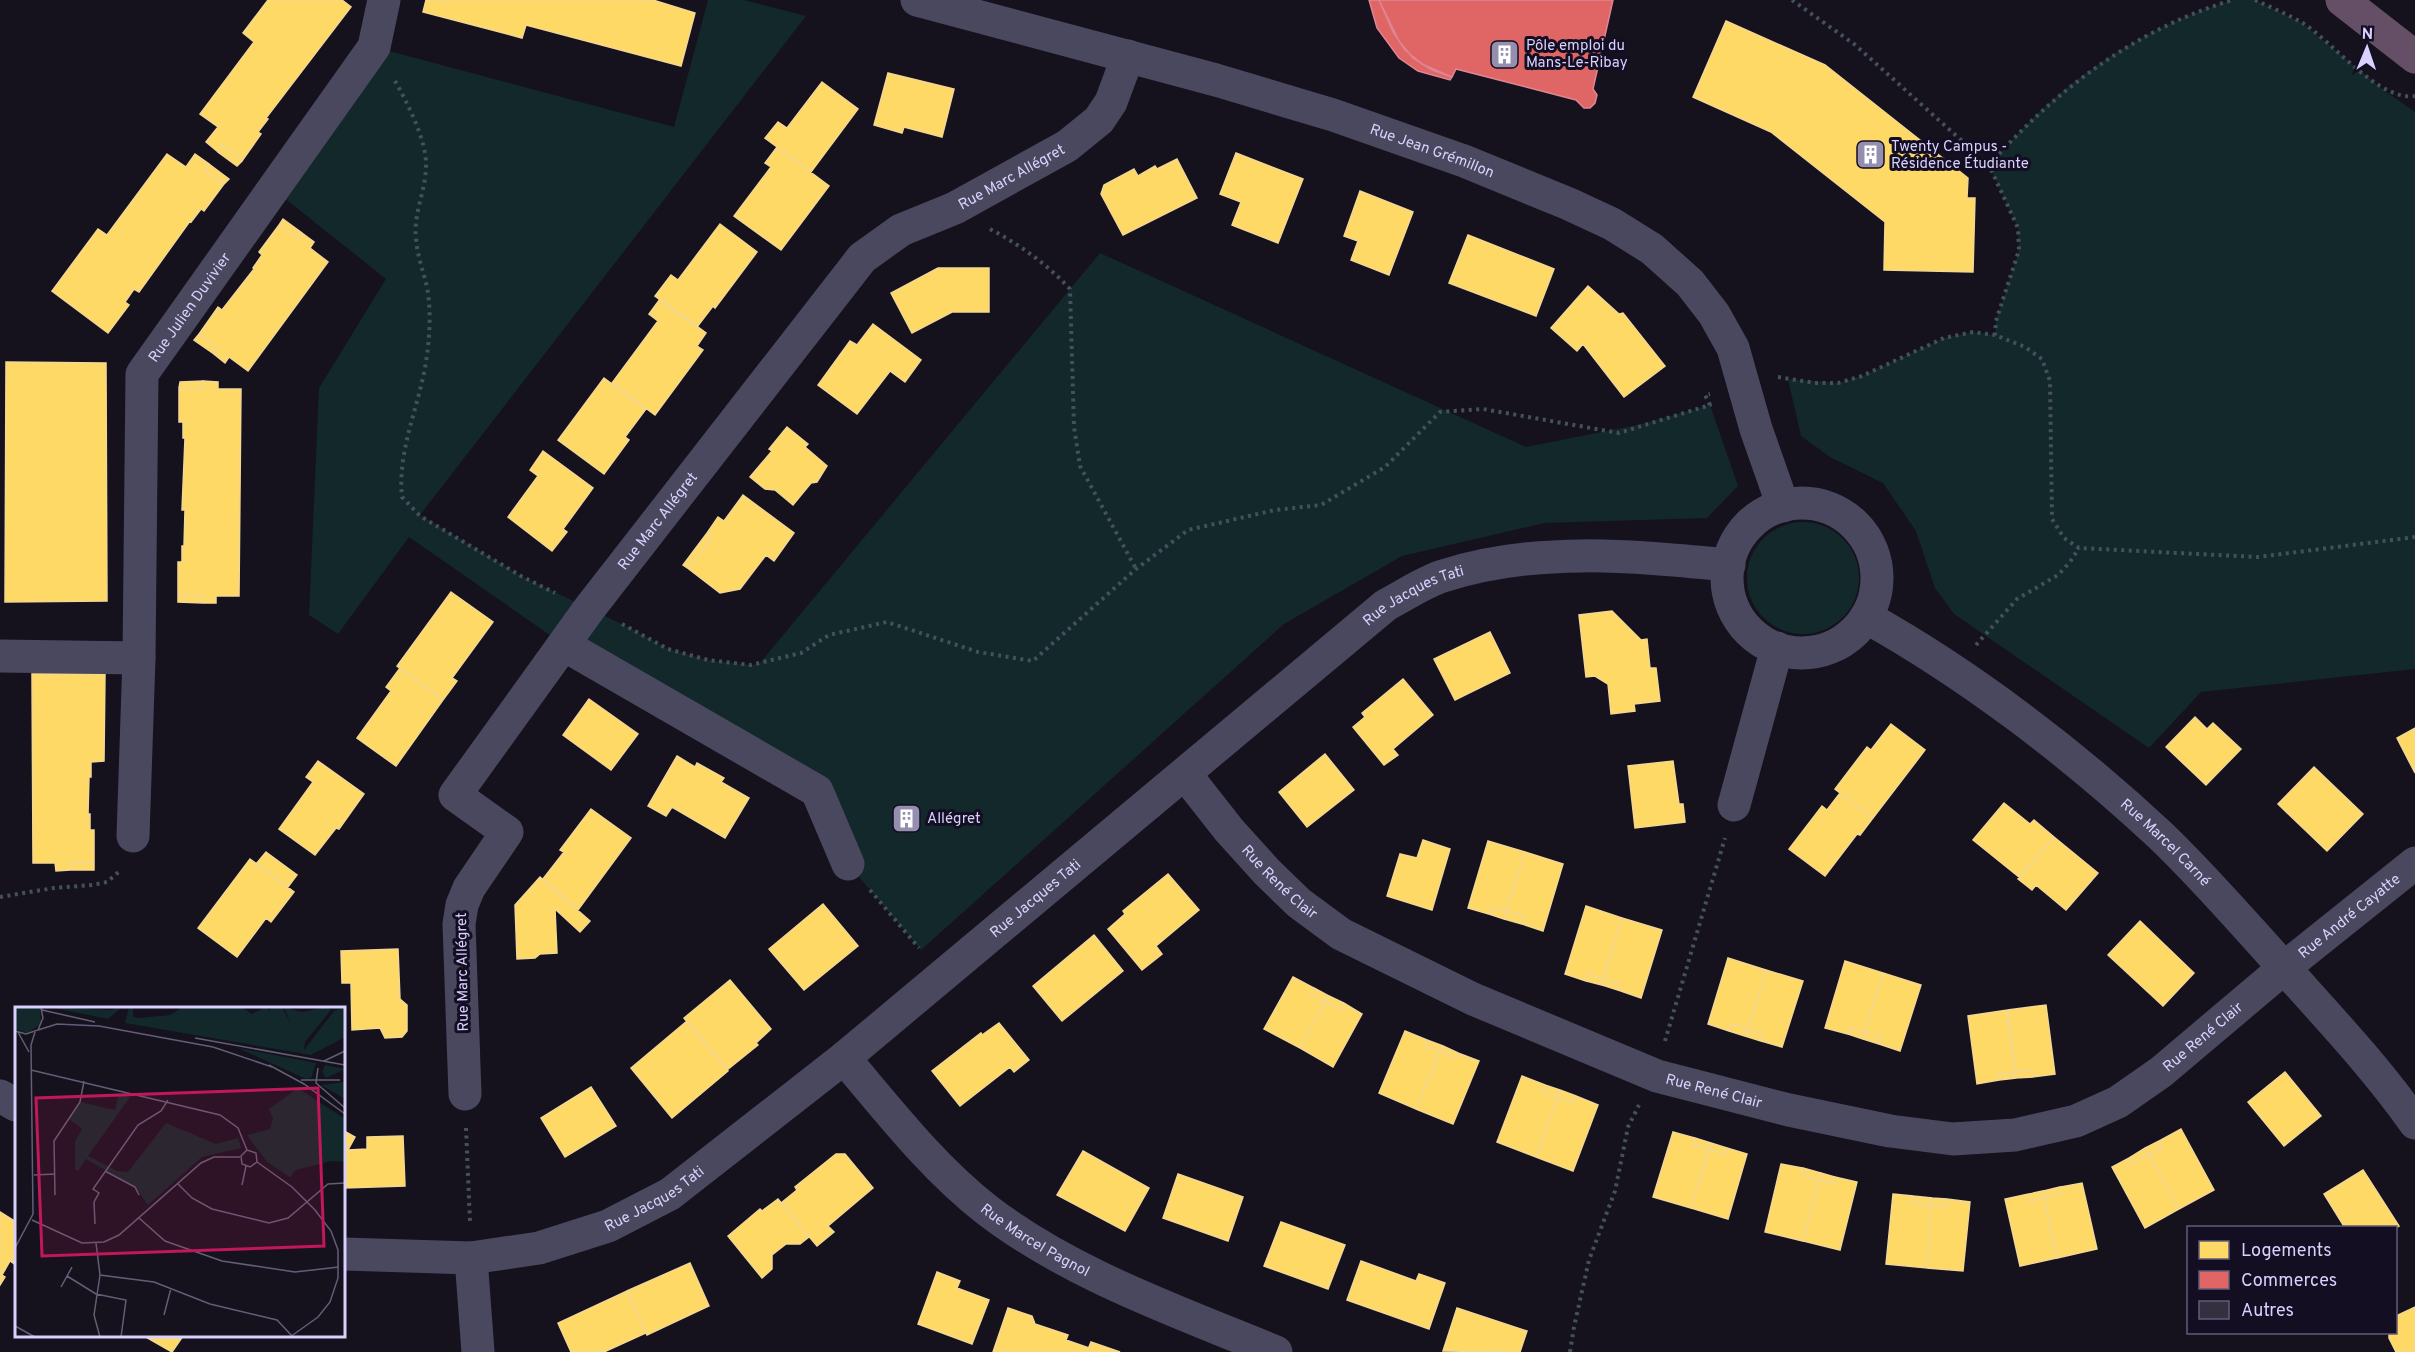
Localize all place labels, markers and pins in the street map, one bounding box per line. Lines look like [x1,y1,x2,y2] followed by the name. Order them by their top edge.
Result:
[1526,37,1628,73] place label: Pôle emploi du Mans-Le-Ribay
[1489,38,1521,70] building icon: Pôle emploi du Mans-Le-Ribay
[1891,138,2029,174] place label: Twenty Campus - Résidence Étudiante
[1854,139,1886,171] building icon: Twenty Campus - Résidence Étudiante
[890,802,922,834] building icon: Allégret
[927,810,981,829] place label: Allégret

